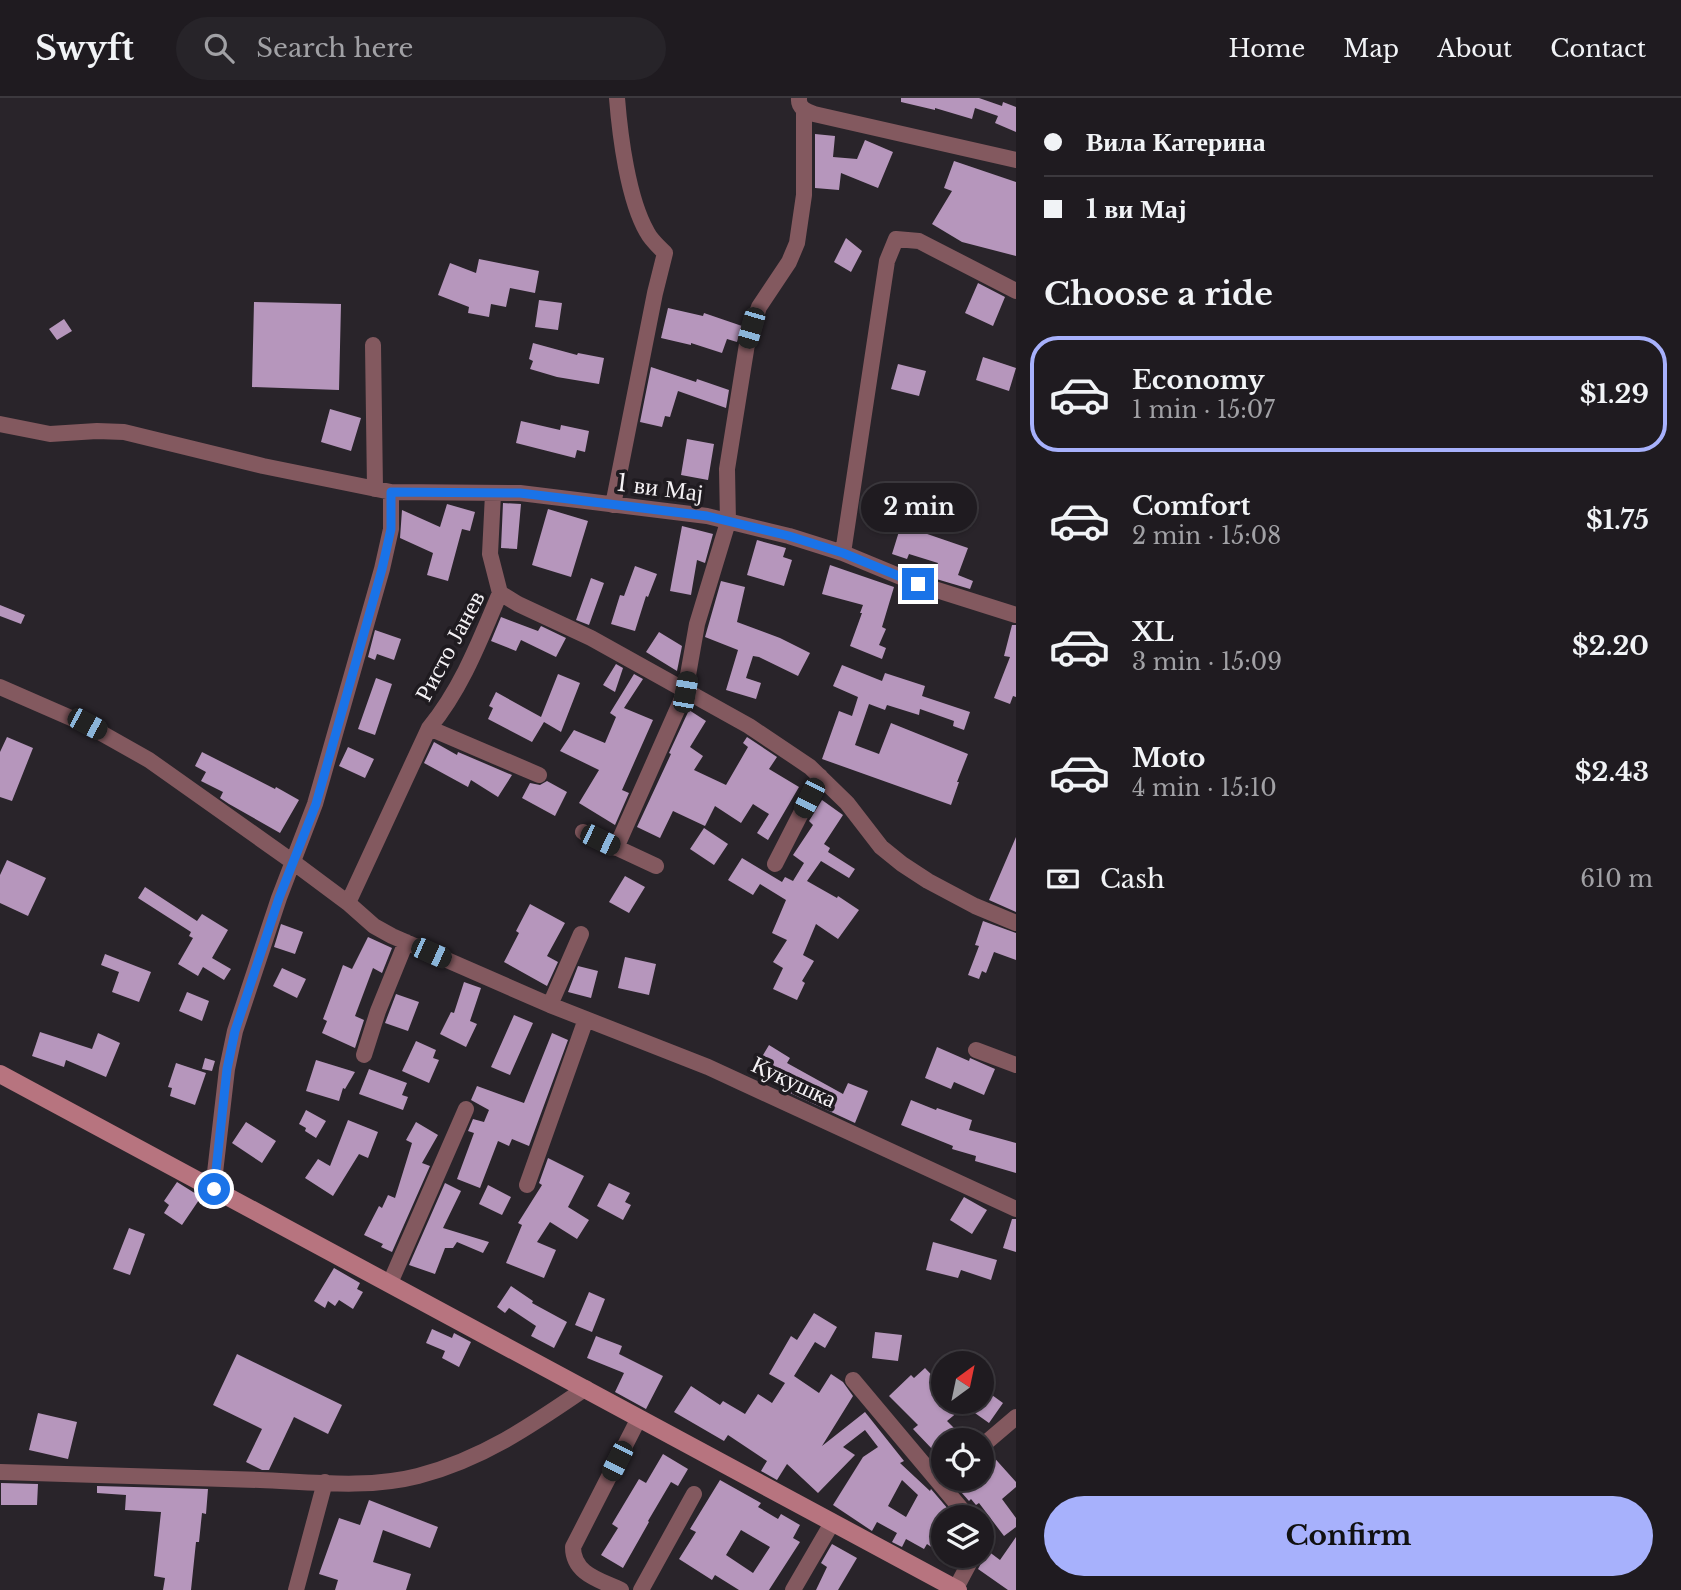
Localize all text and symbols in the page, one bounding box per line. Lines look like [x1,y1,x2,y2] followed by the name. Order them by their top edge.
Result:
[176,17,666,80] search box
[35,28,134,69] text: Swyft
[200,29,238,67] icon: search
[256,32,414,64] text: Search here
[1229,34,1305,63] text: Home
[1343,34,1399,63] text: Map
[1437,34,1512,63] text: About
[1550,34,1646,63] text: Contact
[1086,126,1265,158] text: Вила Катерина
[1086,193,1186,225] text: 1 ви Мај
[1044,274,1273,314] text: Choose a ride
[736,305,767,351] car
[1048,363,1111,426] icon: car
[1132,364,1265,396] text: Economy
[1580,378,1649,410] text: $1.29
[1132,396,1275,424] text: 1 min · 15:07
[615,468,705,507] street label: 1 ви Мај
[860,482,976,532] callout: 2 min
[1048,489,1111,552] icon: car
[1132,490,1250,522] text: Comfort
[883,493,955,521] text: 2 min
[1586,504,1649,536] text: $1.75
[1132,522,1281,550] text: 2 min · 15:08
[902,568,934,600] route end
[408,586,491,706] street label: Ристо Јанев
[1048,615,1111,678] icon: car
[1132,616,1174,648] text: XL
[1572,630,1649,662] text: $2.20
[1132,648,1282,676] text: 3 min · 15:09
[672,669,699,715] car
[64,705,111,743] car
[1048,741,1111,804] icon: car
[1132,742,1205,774] text: Moto
[1575,756,1649,788] text: $2.43
[1132,774,1277,802] text: 4 min · 15:10
[791,775,828,821] car
[577,821,624,859] car
[1044,860,1082,898] icon: cash
[1100,863,1165,895] text: Cash
[1580,865,1653,893] text: 610 m
[408,935,455,971] car
[747,1049,841,1114] street label: Кукушка
[198,1173,230,1205] route start
[931,1351,994,1414] north arrow
[931,1351,994,1568] map controls
[931,1428,994,1491] button: locate
[599,1438,636,1484] car
[1044,1496,1653,1576] button: Confirm
[931,1505,994,1568] button: layers

